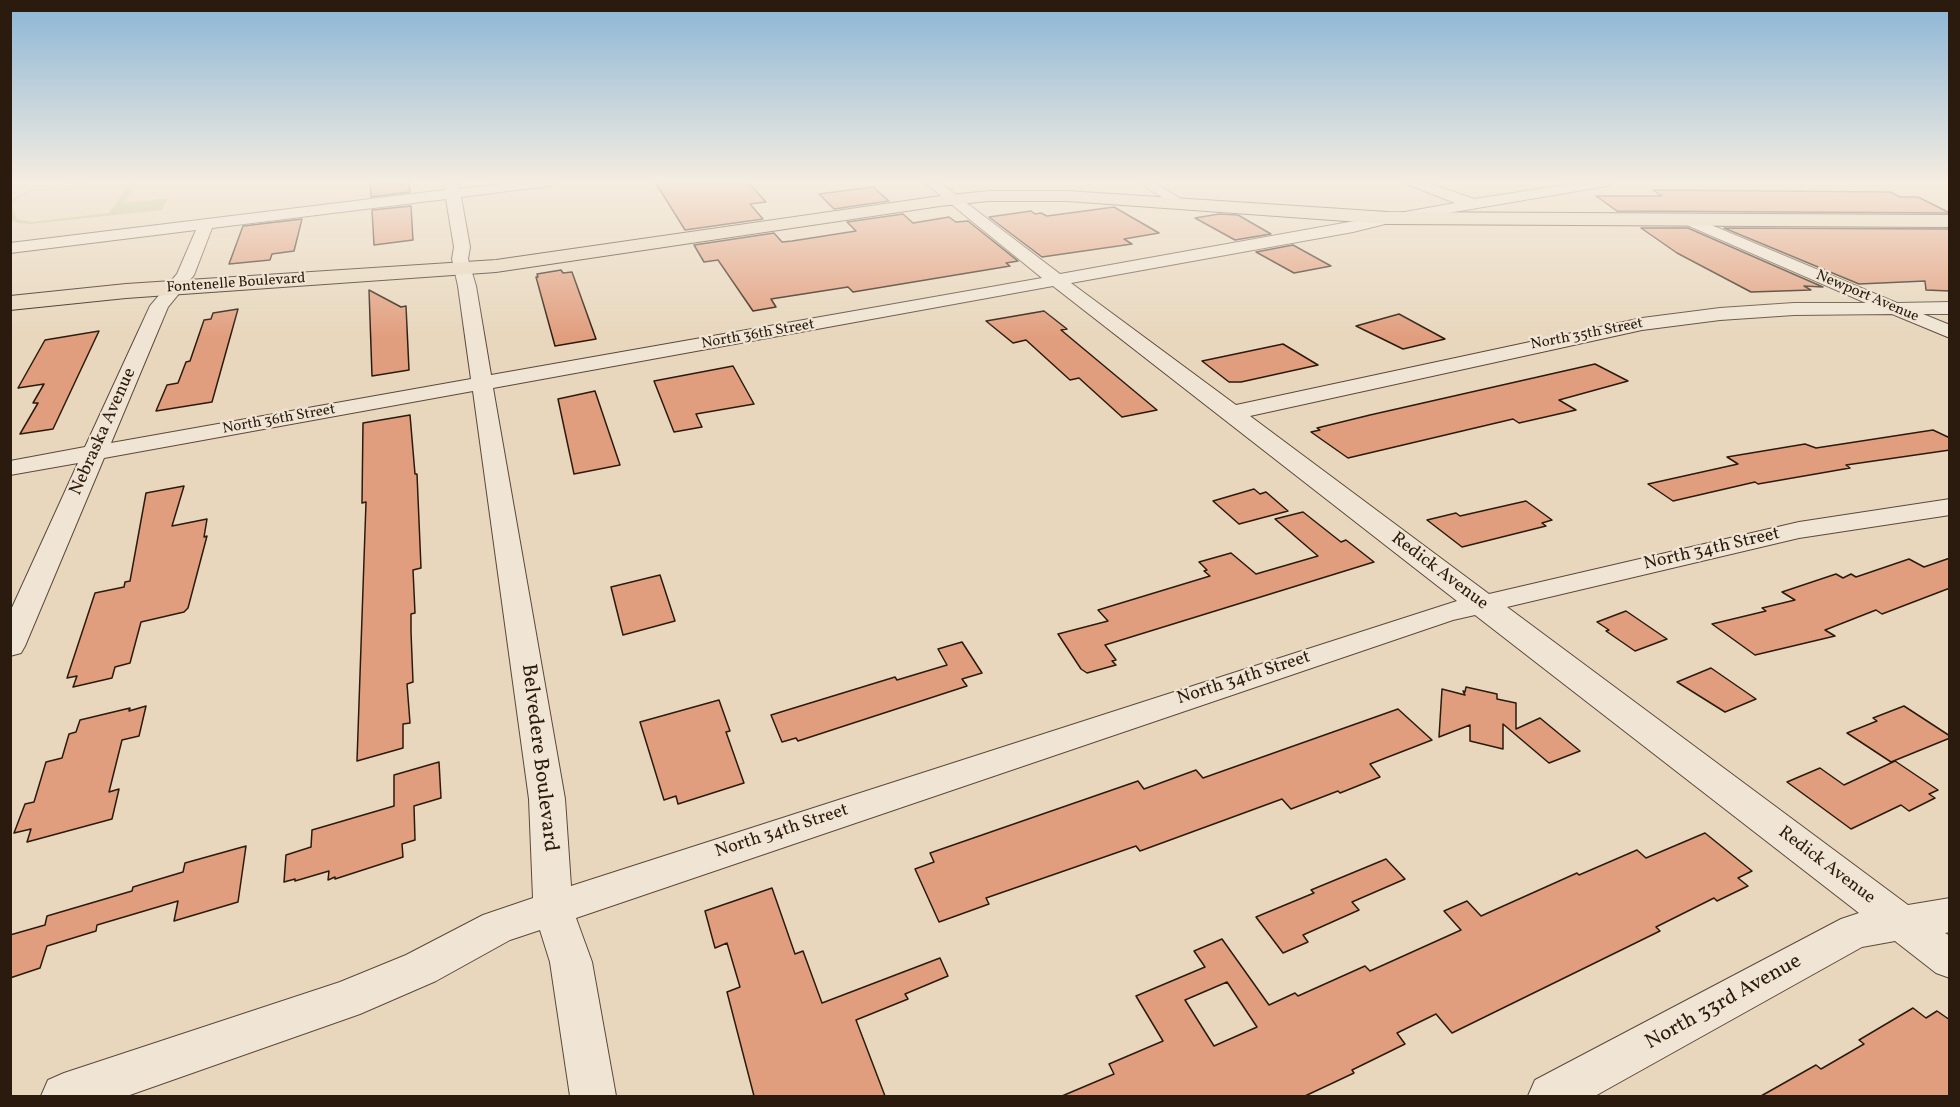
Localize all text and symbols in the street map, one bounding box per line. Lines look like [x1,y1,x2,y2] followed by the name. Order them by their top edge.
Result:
[1813,267,1921,327] street label: Newport Avenue
[166,270,306,298] street label: Fontenelle Boulevard
[1529,315,1645,355] street label: North 35th Street
[700,316,816,354] street label: North 36th Street
[66,365,142,499] street label: Nebraska Avenue
[221,401,337,439] street label: North 36th Street
[1642,524,1782,576] street label: North 34th Street
[1386,528,1492,616] street label: Redick Avenue
[1175,647,1313,711] street label: North 34th Street
[514,663,562,853] street label: Belvedere Boulevard
[713,800,851,864] street label: North 34th Street
[1773,822,1879,910] street label: Redick Avenue
[1642,950,1806,1056] street label: North 33rd Avenue

